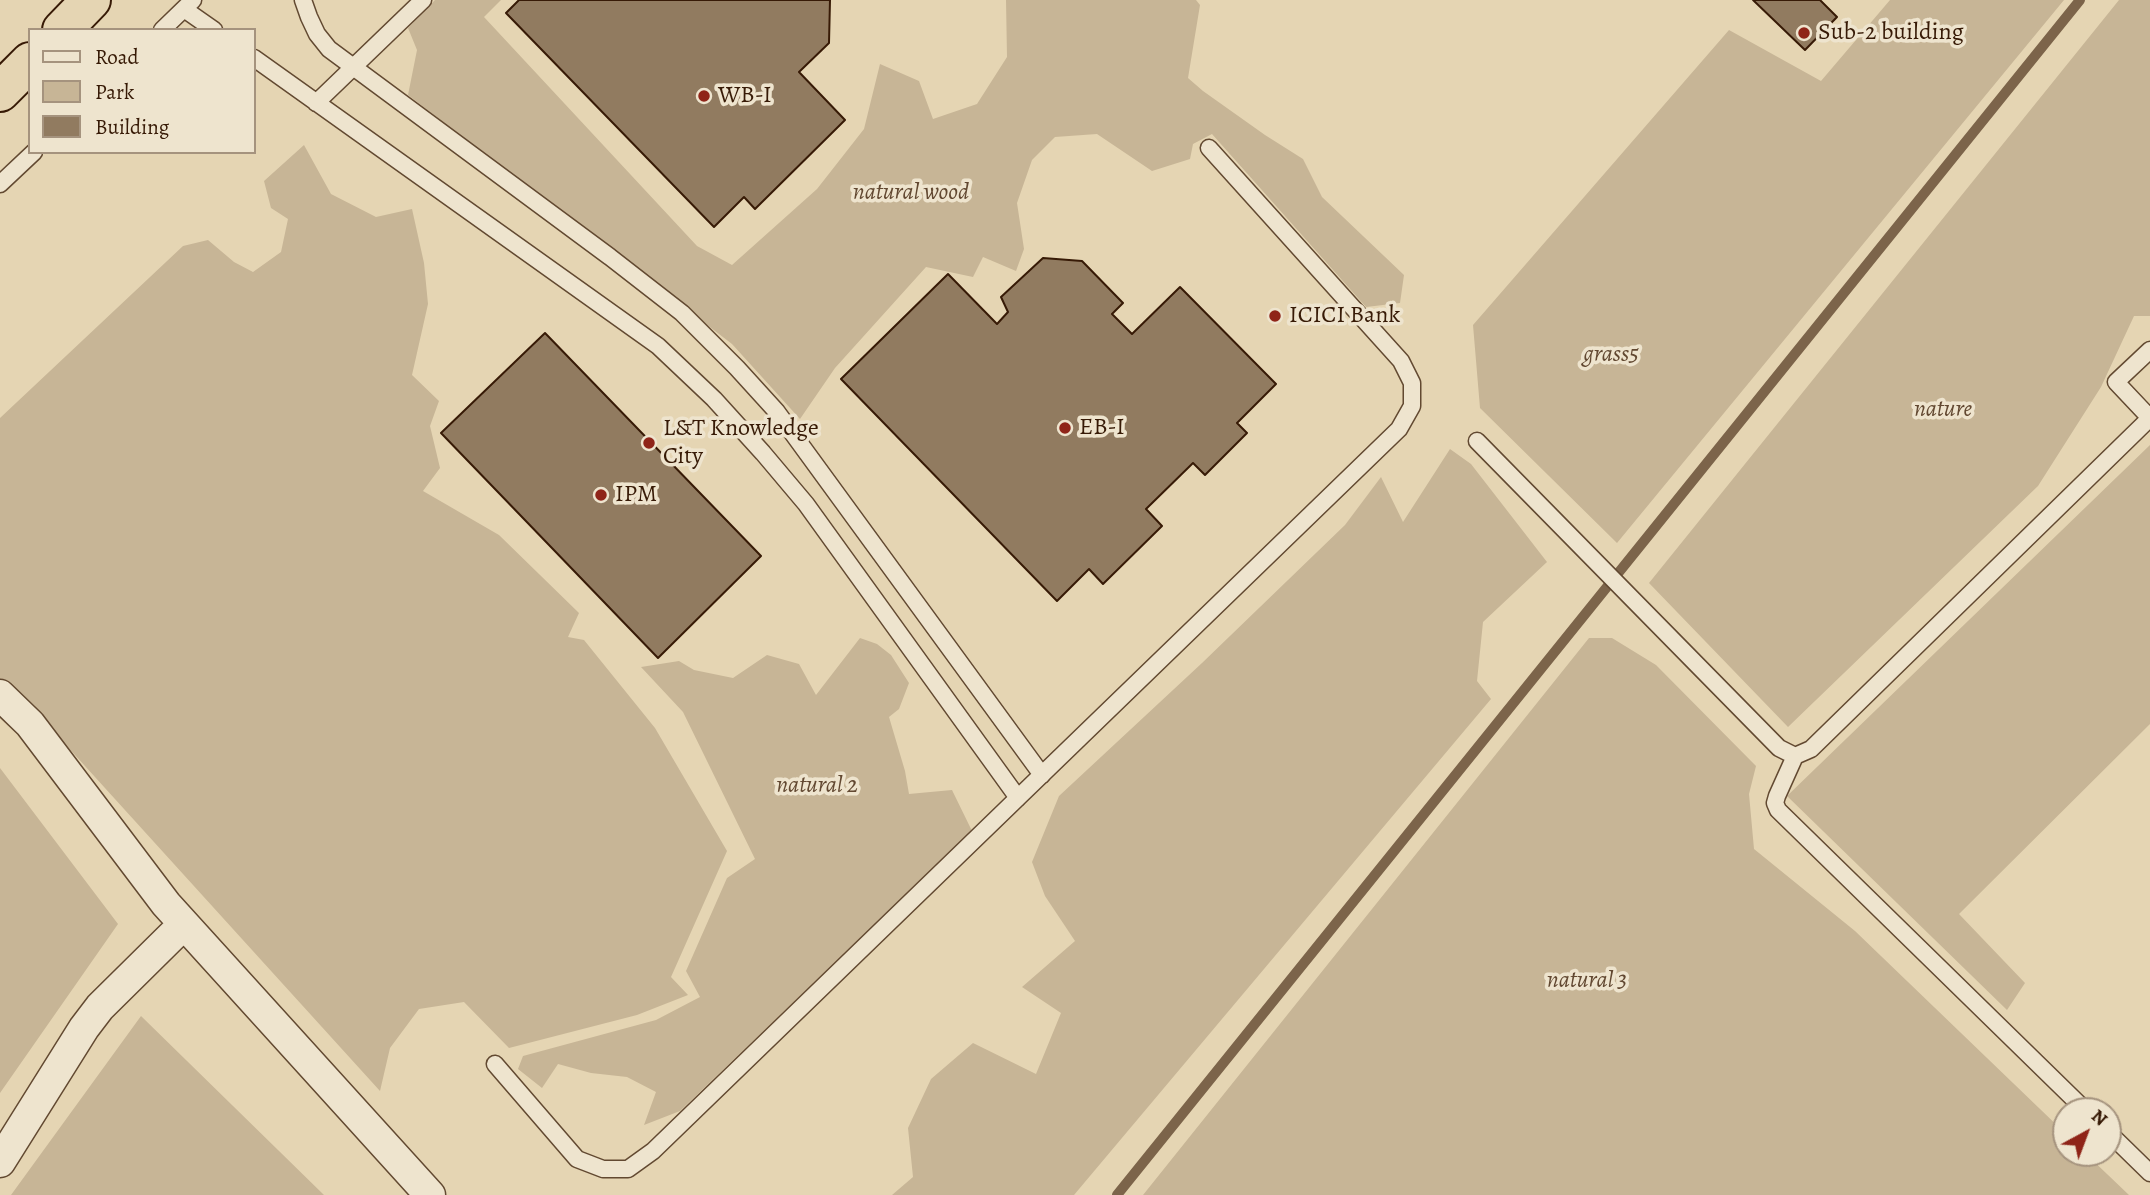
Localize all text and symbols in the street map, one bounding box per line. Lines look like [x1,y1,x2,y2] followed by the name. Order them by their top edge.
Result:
[1818,19,1964,47] place label: Sub-2 building
[1796,25,1812,41] marker: Sub-2 building
[28,28,256,154] legend
[95,43,139,71] text: Road
[95,78,134,106] text: Park
[718,82,772,110] place label: WB-I
[696,88,712,104] marker: WB-I
[95,113,169,141] text: Building
[853,179,969,207] park label: natural wood
[1289,302,1400,330] place label: ICICI Bank
[1267,308,1283,324] marker: ICICI Bank
[1583,341,1639,369] park label: grass5
[1914,396,1972,424] park label: nature
[1079,414,1125,442] place label: EB-I
[663,415,819,471] place label: L&T Knowledge City
[1057,420,1073,436] marker: EB-I
[641,435,657,451] marker: L&T Knowledge City
[615,481,657,509] place label: IPM
[593,487,609,503] marker: IPM
[776,772,858,800] park label: natural 2
[1547,967,1627,995] park label: natural 3
[2052,1097,2122,1167] north arrow
[2086,1103,2113,1132] text: N

